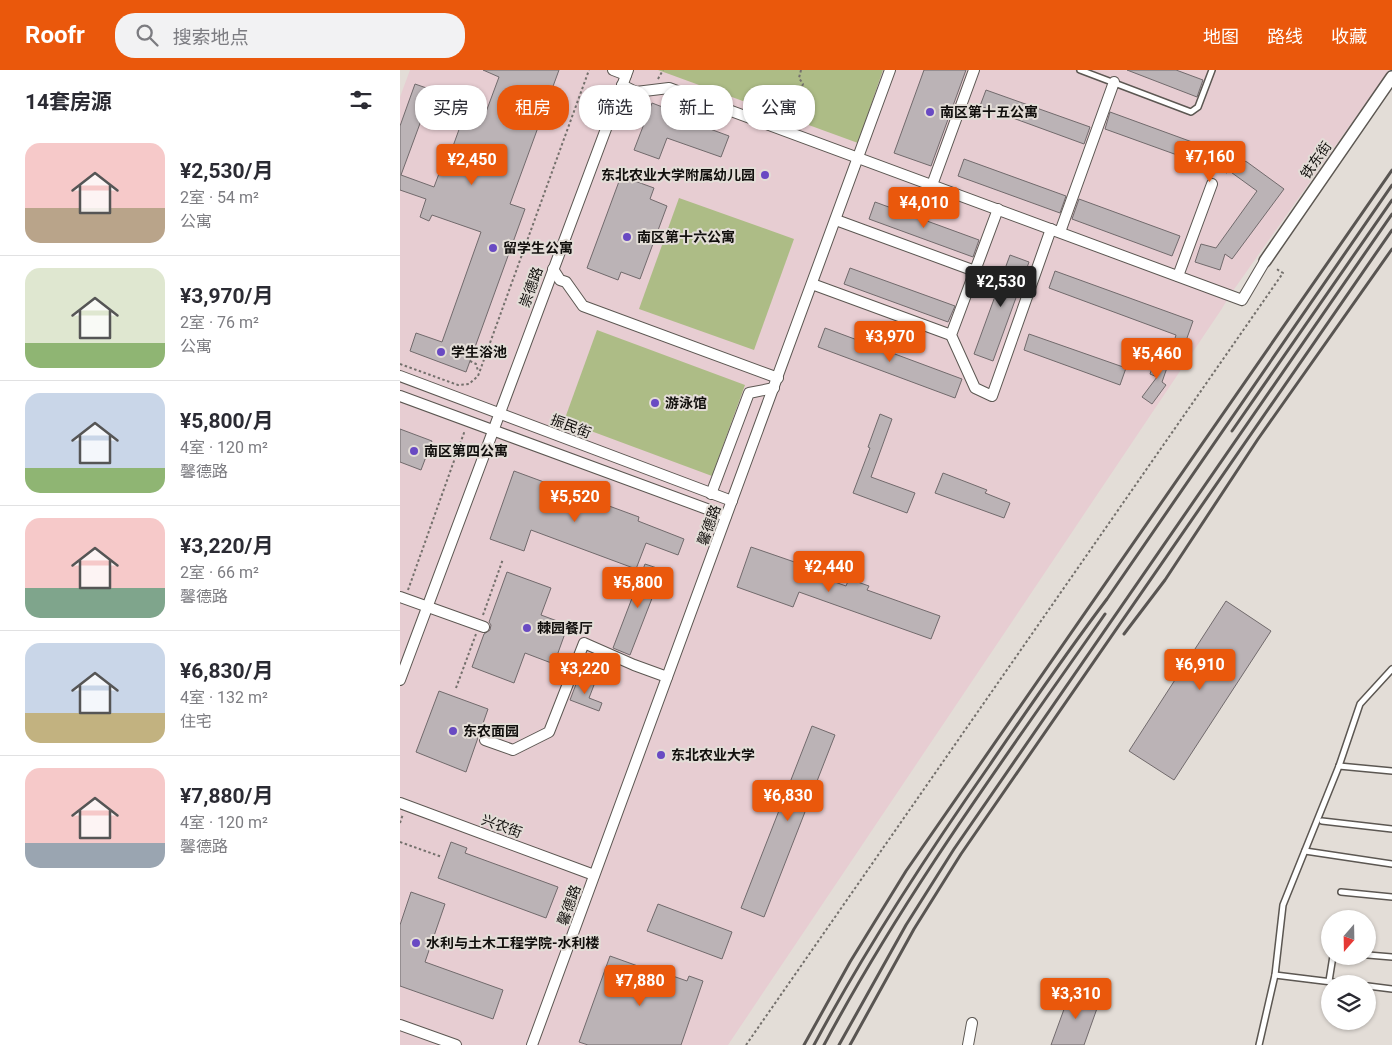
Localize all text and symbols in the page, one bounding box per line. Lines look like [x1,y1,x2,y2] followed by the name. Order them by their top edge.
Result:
[115,13,465,58] search box
[25,21,85,49] text: Roofr
[133,21,161,49] icon: search
[173,26,249,49] text: 搜索地点
[1203,26,1239,47] text: 地图
[1267,26,1303,47] text: 路线
[1331,26,1367,47] text: 收藏
[415,85,487,130] chip: 买房
[497,85,569,130] chip: 租房
[579,85,651,130] chip: 筛选
[661,85,733,130] chip: 新上
[743,85,815,130] chip: 公寓
[347,86,375,114] icon: filters
[25,90,112,114] text: 14套房源
[940,104,1038,120] place label: 南区第十五公寓
[924,106,936,118] marker: 南区第十五公寓
[1297,138,1335,182] street label: 铁东街
[1169,140,1251,183] pin: ¥7,160
[431,144,513,186] pin: ¥2,450
[1185,147,1235,166] text: ¥7,160
[447,150,497,169] text: ¥2,450
[180,159,273,183] text: ¥2,530/月
[65,163,125,223] icon: home
[601,167,755,183] place label: 东北农业大学附属幼儿园
[759,169,771,181] marker: 东北农业大学附属幼儿园
[883,186,965,229] pin: ¥4,010
[180,188,259,207] text: 2室 · 54 m²
[899,193,949,212] text: ¥4,010
[180,212,212,231] text: 公寓
[637,229,735,245] place label: 南区第十六公寓
[621,231,633,243] marker: 南区第十六公寓
[503,240,573,256] place label: 留学生公寓
[487,242,499,254] marker: 留学生公寓
[516,265,546,309] street label: 崇德路
[960,266,1042,308] pin: ¥2,530
[976,272,1026,291] text: ¥2,530
[180,284,273,308] text: ¥3,970/月
[65,288,125,348] icon: home
[180,313,259,332] text: 2室 · 76 m²
[849,320,931,363] pin: ¥3,970
[865,327,915,346] text: ¥3,970
[180,337,212,356] text: 公寓
[1116,338,1198,380] pin: ¥5,460
[451,344,507,360] place label: 学生浴池
[1132,344,1182,363] text: ¥5,460
[435,346,447,358] marker: 学生浴池
[665,395,707,411] place label: 游泳馆
[649,397,661,409] marker: 游泳馆
[180,409,273,433] text: ¥5,800/月
[549,411,593,441] street label: 振民街
[65,413,125,473] icon: home
[180,438,268,457] text: 4室 · 120 m²
[424,443,508,459] place label: 南区第四公寓
[408,445,420,457] marker: 南区第四公寓
[180,462,228,481] text: 馨德路
[534,480,616,523] pin: ¥5,520
[550,487,600,506] text: ¥5,520
[694,503,724,547] street label: 馨德路
[180,534,273,558] text: ¥3,220/月
[65,538,125,598] icon: home
[788,550,870,593] pin: ¥2,440
[804,557,854,576] text: ¥2,440
[180,563,259,582] text: 2室 · 66 m²
[597,566,679,609] pin: ¥5,800
[613,573,663,592] text: ¥5,800
[180,587,228,606] text: 馨德路
[537,620,593,636] place label: 棘园餐厅
[521,622,533,634] marker: 棘园餐厅
[1159,648,1241,691] pin: ¥6,910
[544,652,626,695] pin: ¥3,220
[1175,655,1225,674] text: ¥6,910
[180,659,273,683] text: ¥6,830/月
[560,659,610,678] text: ¥3,220
[65,663,125,723] icon: home
[180,688,268,707] text: 4室 · 132 m²
[180,712,212,731] text: 住宅
[463,723,519,739] place label: 东农面园
[447,725,459,737] marker: 东农面园
[671,747,755,763] place label: 东北农业大学
[655,749,667,761] marker: 东北农业大学
[747,780,829,822] pin: ¥6,830
[180,784,273,808] text: ¥7,880/月
[763,786,813,805] text: ¥6,830
[65,788,125,848] icon: home
[480,811,524,841] street label: 兴农街
[180,813,268,832] text: 4室 · 120 m²
[180,837,228,856] text: 馨德路
[554,883,584,927] street label: 馨德路
[1321,910,1376,965] north arrow
[1321,910,1376,1030] map controls
[426,935,600,951] place label: 水利与土木工程学院-水利楼
[410,937,422,949] marker: 水利与土木工程学院-水利楼
[599,964,681,1007] pin: ¥7,880
[615,971,665,990] text: ¥7,880
[1321,975,1376,1030] button: layers
[1035,978,1117,1020] pin: ¥3,310
[1051,984,1101,1003] text: ¥3,310

